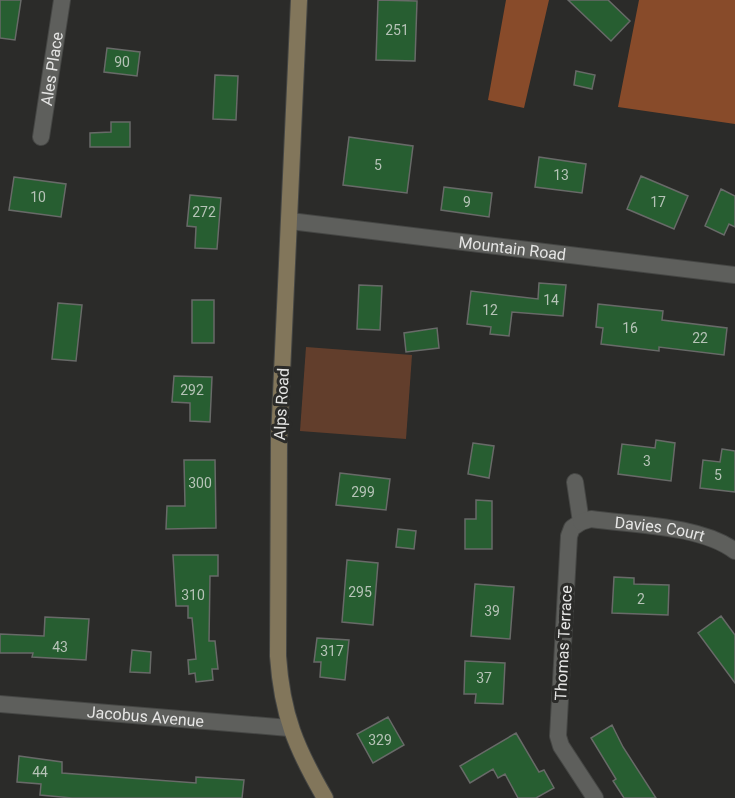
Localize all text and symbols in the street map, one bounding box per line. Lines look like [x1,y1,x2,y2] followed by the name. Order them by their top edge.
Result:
[385,22,409,38] house number: 251
[37,31,67,107] street label: Ales Place
[114,54,130,70] house number: 90
[374,157,382,173] house number: 5
[553,167,569,183] house number: 13
[30,189,46,205] house number: 10
[463,194,471,210] house number: 9
[650,194,666,210] house number: 17
[192,204,216,220] house number: 272
[457,233,567,264] street label: Mountain Road
[543,292,559,308] house number: 14
[482,302,498,318] house number: 12
[622,320,638,336] house number: 16
[692,330,708,346] house number: 22
[270,367,293,441] street label: Alps Road
[180,382,204,398] house number: 292
[643,453,651,469] house number: 3
[714,467,722,483] house number: 5
[188,475,212,491] house number: 300
[351,484,375,500] house number: 299
[614,513,707,546] street label: Davies Court
[348,584,372,600] house number: 295
[551,585,576,701] street label: Thomas Terrace
[181,587,205,603] house number: 310
[637,591,645,607] house number: 2
[484,603,500,619] house number: 39
[52,639,68,655] house number: 43
[320,643,344,659] house number: 317
[476,670,492,686] house number: 37
[86,702,205,731] street label: Jacobus Avenue
[368,732,392,748] house number: 329
[32,764,48,780] house number: 44

